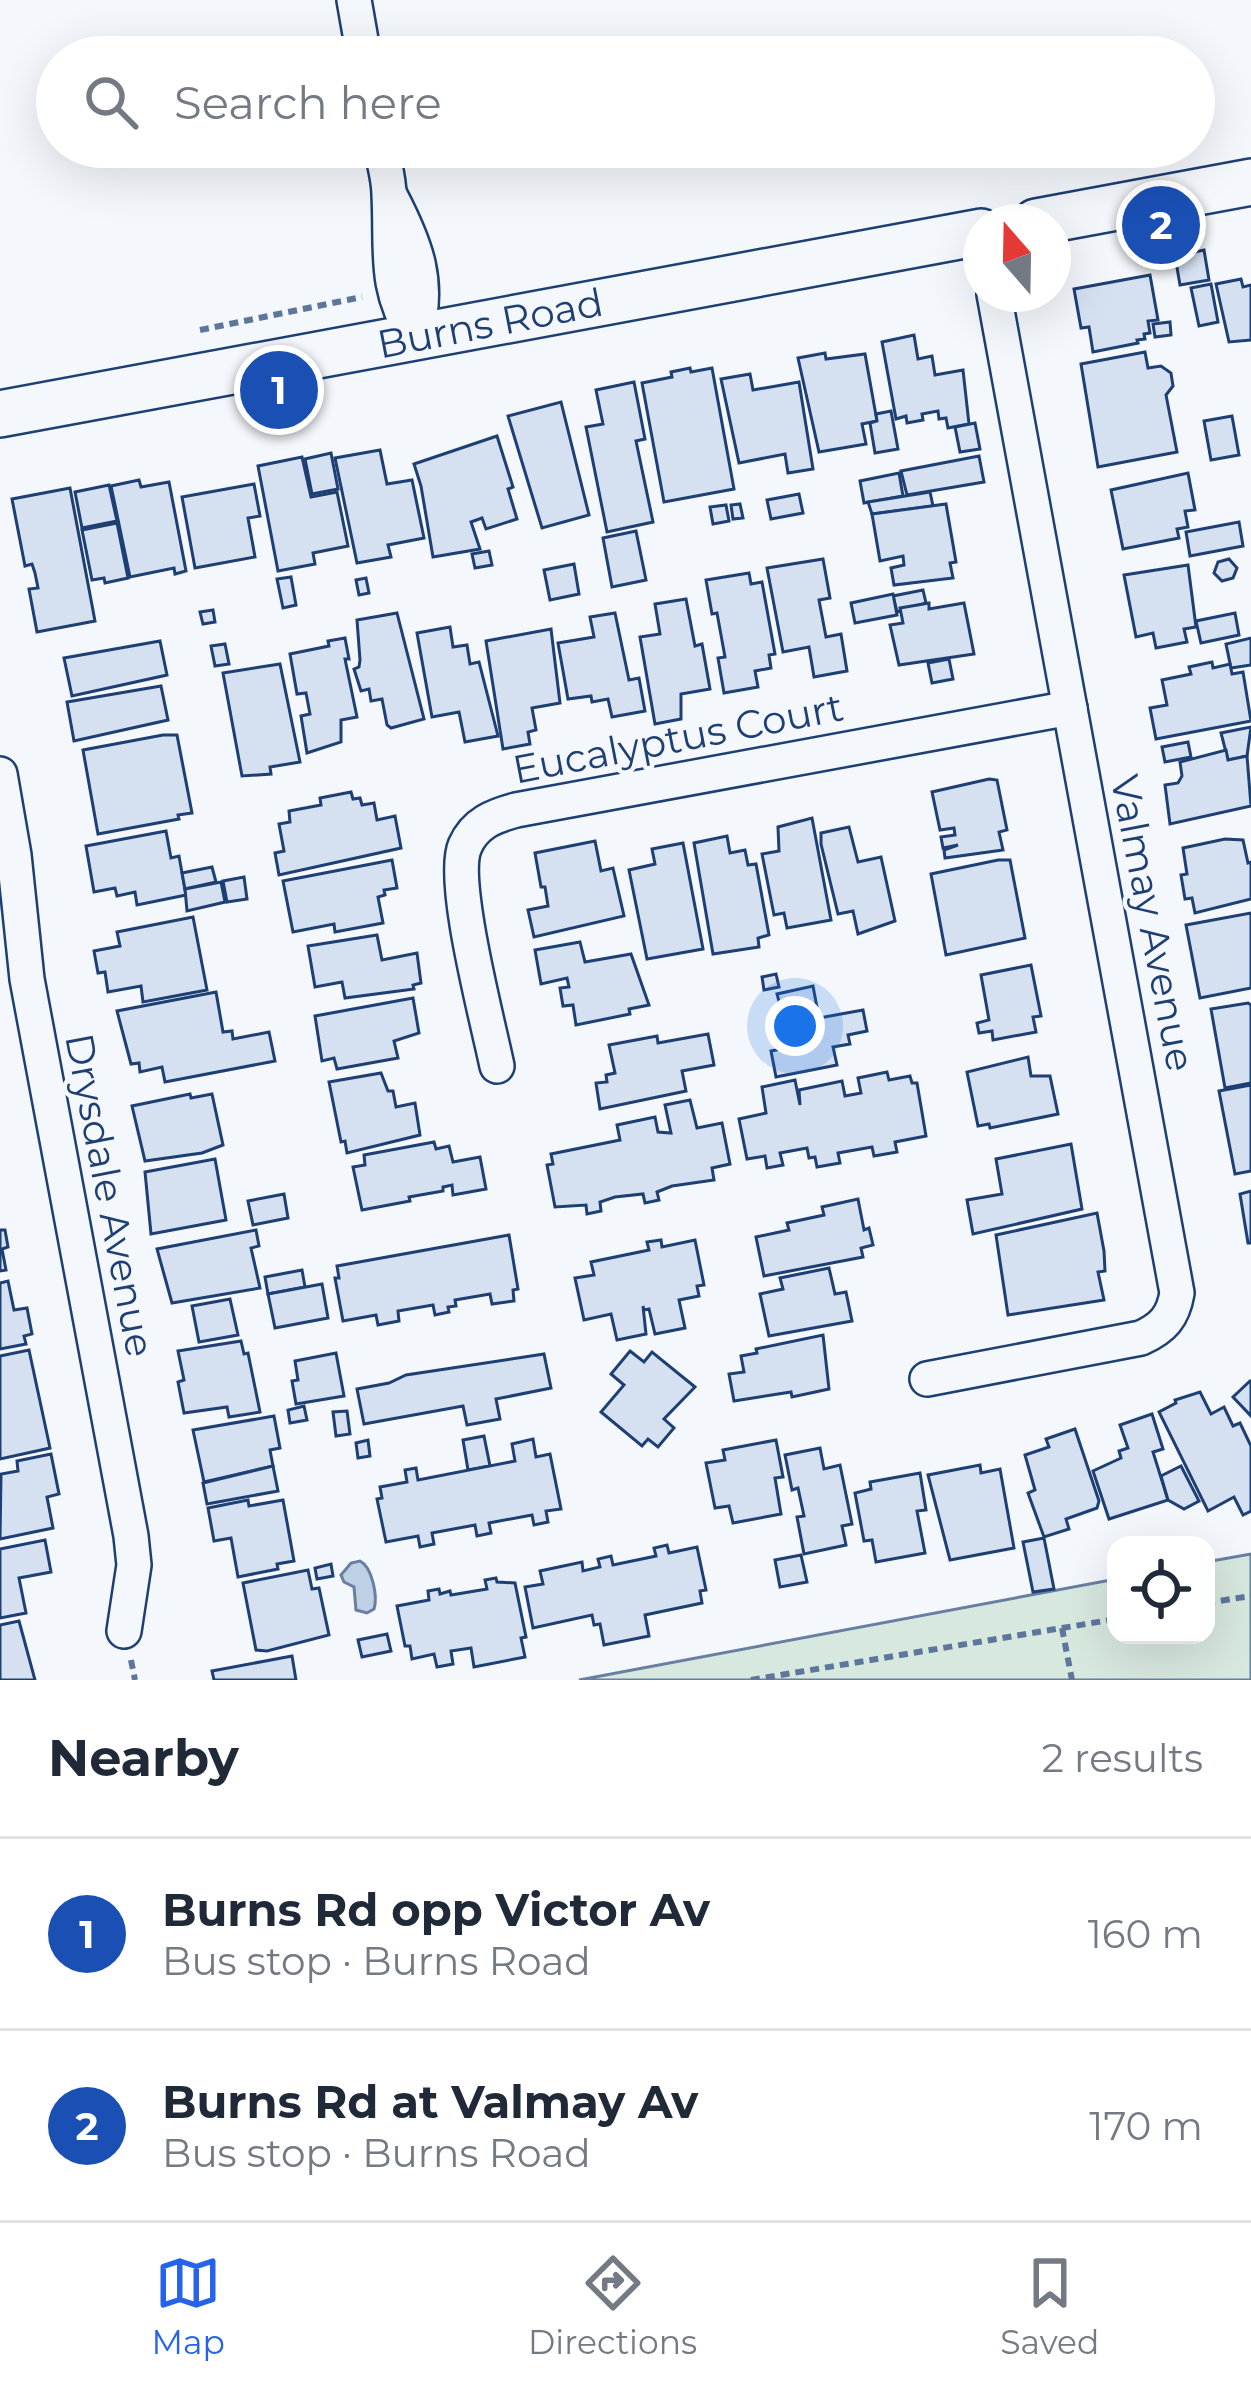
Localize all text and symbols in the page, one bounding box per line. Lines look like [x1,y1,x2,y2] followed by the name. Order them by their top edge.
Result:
[36,36,1215,168] search box
[78,69,144,135] icon: search
[174,75,442,130] text: Search here
[1122,180,1200,270] pin: 2
[963,204,1071,312] north arrow
[373,278,607,368] street label: Burns Road
[240,345,318,435] pin: 1
[509,682,847,794] street label: Eucalyptus Court
[1101,771,1205,1075] street label: Valmay Avenue
[765,996,825,1056] your location
[55,1029,165,1361] street label: Drysdale Avenue
[1107,1536,1215,1644] map controls
[1107,1536,1215,1644] button: locate
[48,1727,239,1789] text: Nearby
[1042,1734,1203,1782] text: 2 results
[162,1882,710,1937] text: Burns Rd opp Victor Av
[79,1910,95,1958] text: 1
[1088,1910,1203,1958] text: 160 m
[162,1937,591,1985] text: Bus stop · Burns Road
[162,2074,698,2129] text: Burns Rd at Valmay Av
[75,2102,99,2150] text: 2
[1089,2102,1203,2150] text: 170 m
[162,2129,591,2177] text: Bus stop · Burns Road
[152,2250,225,2362] tab: Map
[528,2250,697,2362] tab: Directions
[1000,2250,1099,2362] tab: Saved

